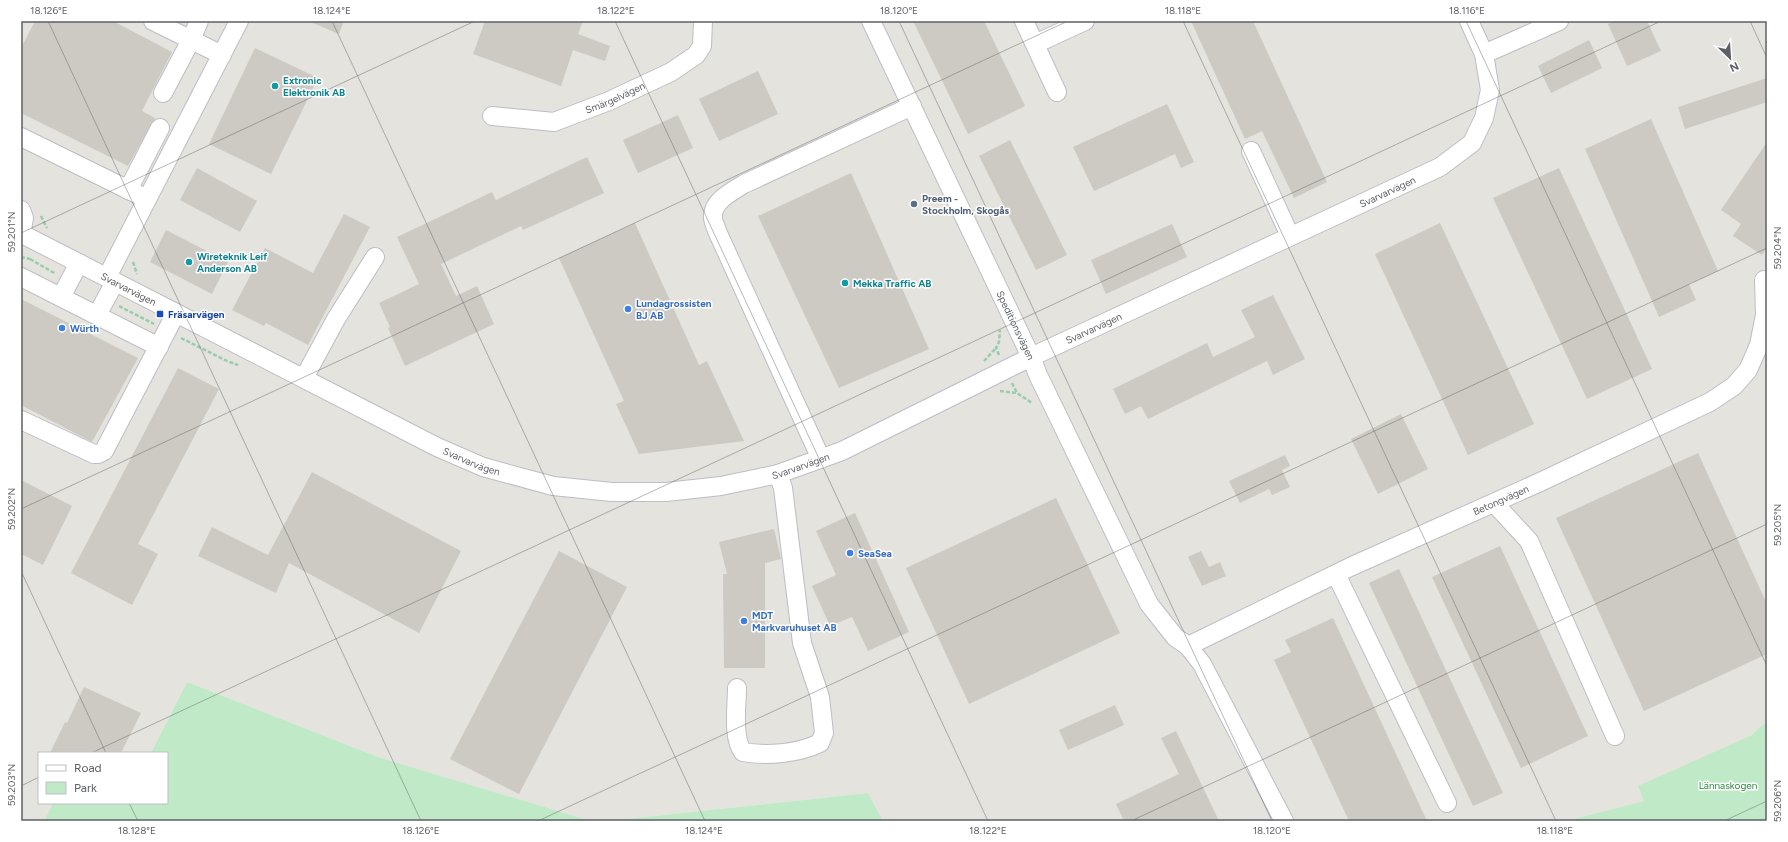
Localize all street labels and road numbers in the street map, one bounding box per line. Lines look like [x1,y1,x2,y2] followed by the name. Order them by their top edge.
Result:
[583,79,647,117] street label: Smärgelvägen
[1357,173,1418,211] street label: Svarvarvägen
[99,270,159,309] street label: Svarvarvägen
[993,289,1038,363] street label: Speditionsvägen
[1063,310,1124,347] street label: Svarvarvägen
[441,444,502,478] street label: Svarvarvägen
[771,450,832,482] street label: Svarvarvägen
[1471,482,1531,518] street label: Betongvägen

